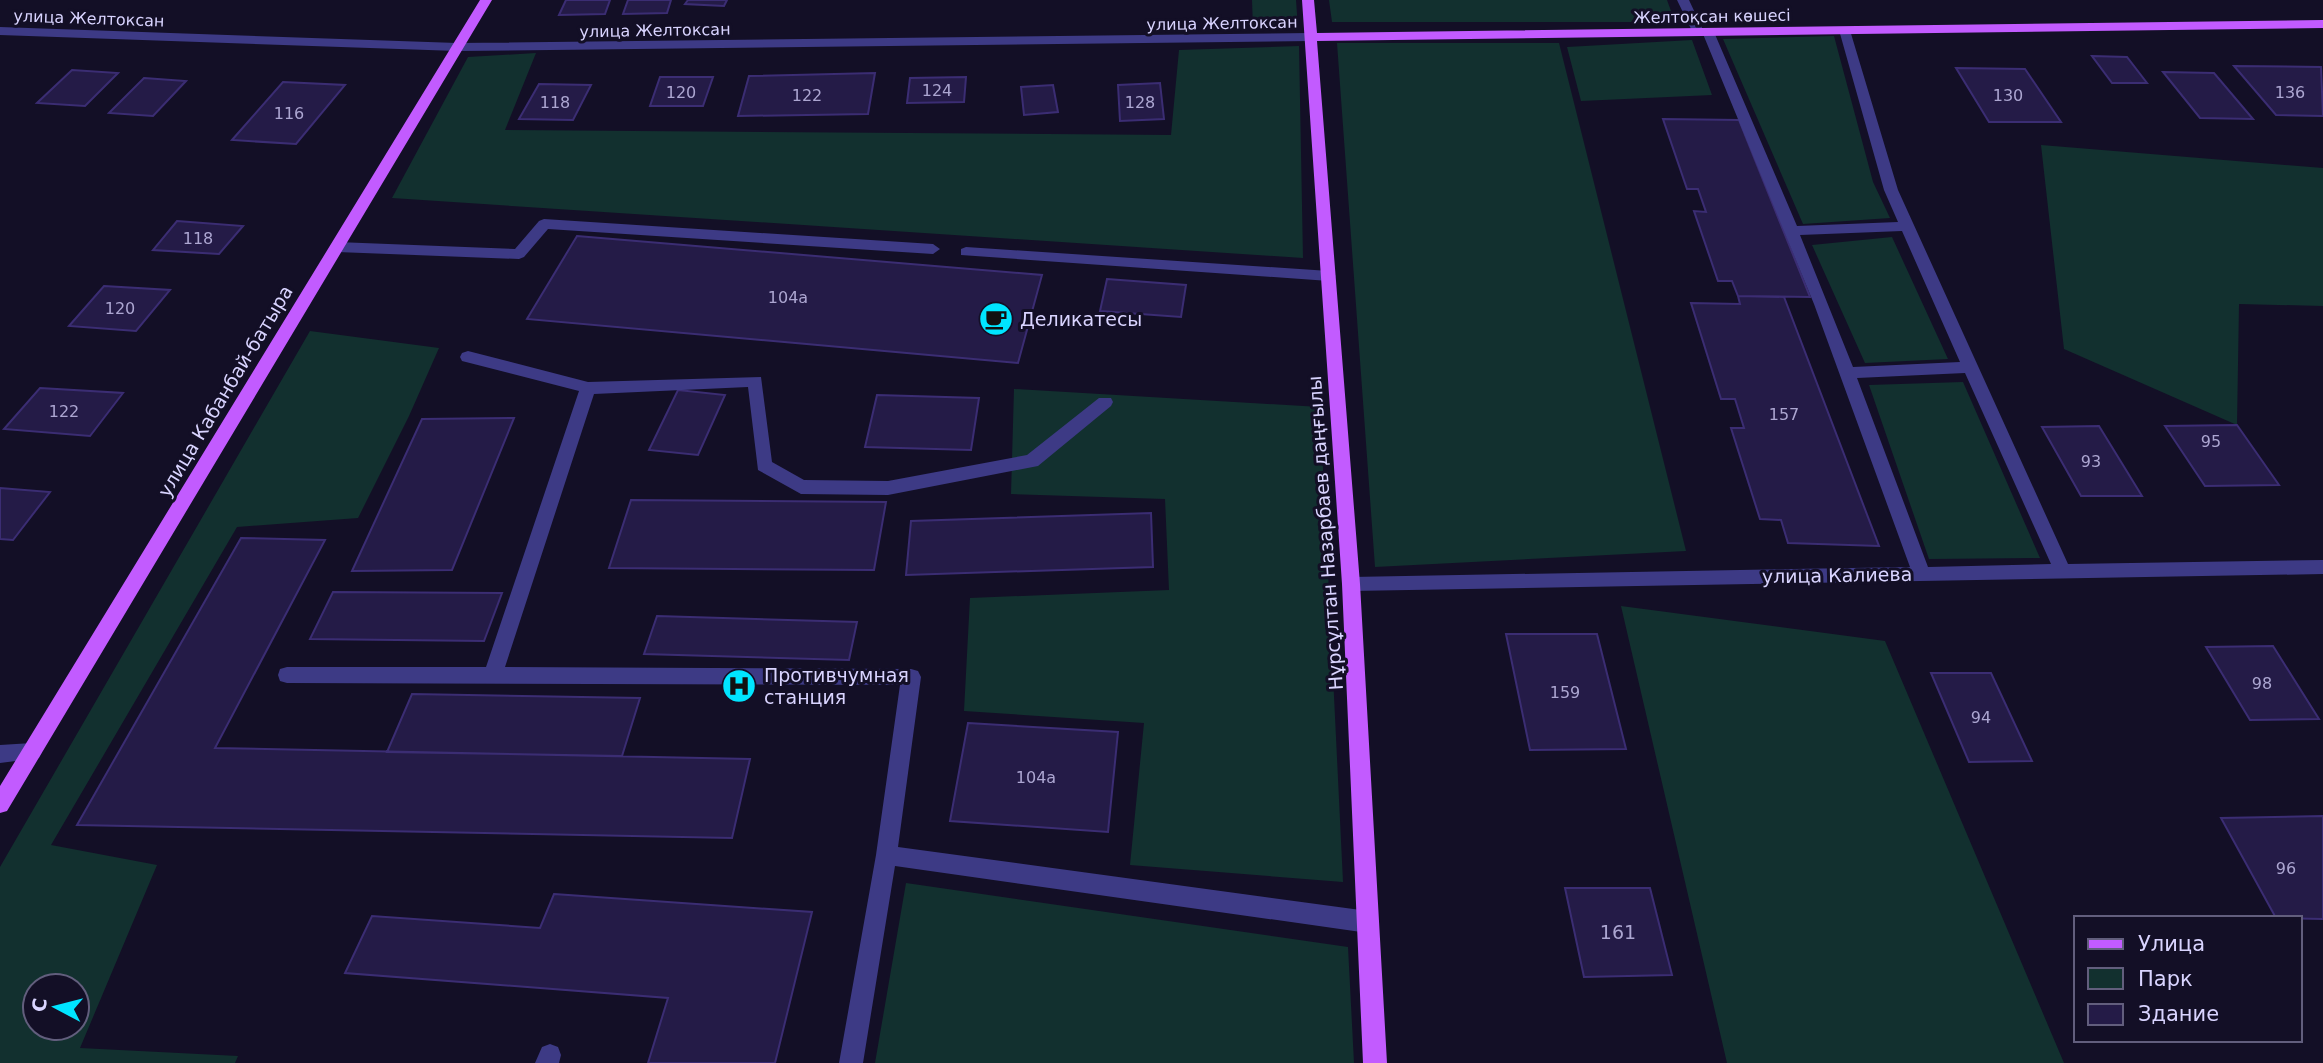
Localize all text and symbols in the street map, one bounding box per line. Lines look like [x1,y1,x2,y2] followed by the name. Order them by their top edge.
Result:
[13,6,165,31] street label: улица Желтоксан
[1633,6,1791,27] street label: Желтоқсан көшесі
[1146,13,1298,34] street label: улица Желтоксан
[579,20,731,41] street label: улица Желтоксан
[922,81,952,100] house number: 124
[666,83,696,102] house number: 120
[2275,83,2305,102] house number: 136
[792,86,822,105] house number: 122
[1993,86,2023,105] house number: 130
[540,93,570,112] house number: 118
[1125,93,1155,112] house number: 128
[274,104,304,123] house number: 116
[183,229,213,248] house number: 118
[153,281,297,501] street label: улица Кабанбай-батыра
[768,288,808,307] house number: 104а
[105,299,135,318] house number: 120
[977,300,1015,338] cafe icon: Деликатесы
[1020,308,1142,330] place label: Деликатесы
[1303,375,1347,691] street label: Нұрсұлтан Назарбаев даңғылы
[49,402,79,421] house number: 122
[1769,405,1799,424] house number: 157
[2201,432,2221,451] house number: 95
[2081,452,2101,471] house number: 93
[1762,563,1912,587] street label: улица Калиева
[764,664,909,708] place label: Противчумная станция
[720,667,758,705] hospital icon: Противчумная станция
[2252,674,2272,693] house number: 98
[1550,683,1580,702] house number: 159
[1971,708,1991,727] house number: 94
[1016,768,1056,787] house number: 104а
[2276,859,2296,878] house number: 96
[2074,916,2302,1042] legend
[1600,921,1636,943] house number: 161
[2138,932,2205,956] text: Улица
[2138,967,2193,991] text: Парк
[21,972,91,1042] north arrow
[27,997,51,1013] text: С
[2138,1002,2219,1026] text: Здание

